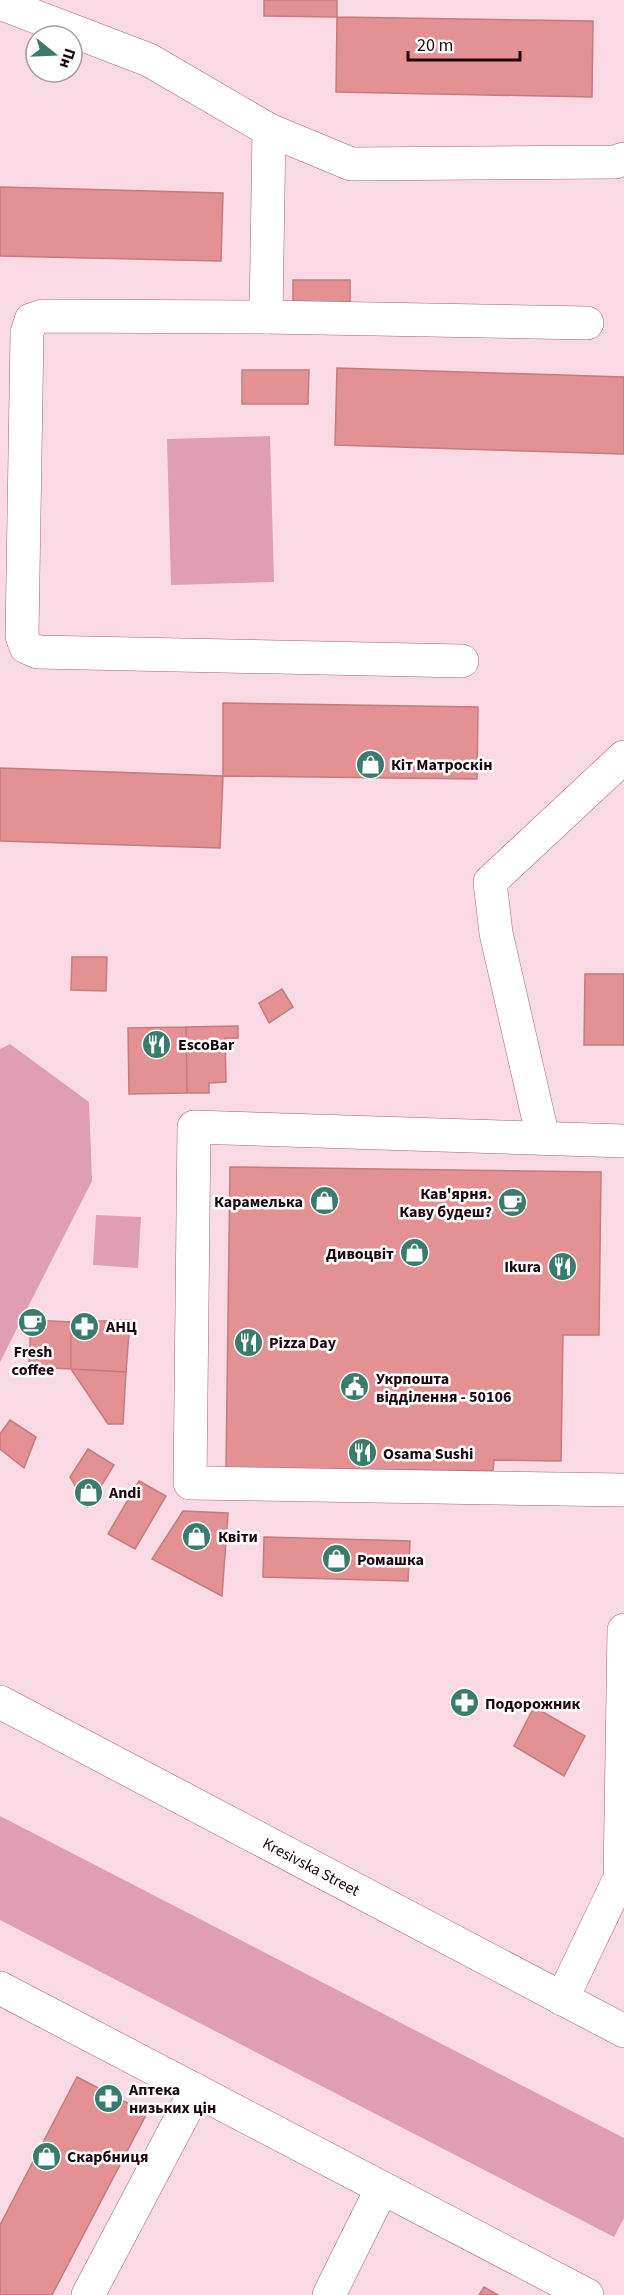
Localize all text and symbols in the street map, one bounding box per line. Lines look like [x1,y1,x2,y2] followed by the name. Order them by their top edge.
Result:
[24,24,84,84] north arrow
[408,24,520,62] scale bar
[417,33,453,58] text: 20 m
[54,45,81,71] text: Пн
[354,748,386,780] shop icon: Кiт Матроскін
[391,754,493,776] place label: Кiт Матроскін
[141,1028,173,1060] restaurant icon: EscoBar
[178,1034,235,1056] place label: EscoBar
[399,1183,492,1223] place label: Кав'ярня. Каву будеш?
[308,1185,340,1217] shop icon: Карамелька
[497,1186,529,1218] cafe icon: Кав'ярня. Каву будеш?
[214,1191,303,1213] place label: Карамелька
[399,1237,431,1269] shop icon: Дивоцвіт
[326,1243,394,1265] place label: Дивоцвіт
[546,1250,578,1282] restaurant icon: Ikura
[504,1256,541,1278] place label: Ikura
[17,1307,49,1339] cafe icon: Fresh coffee
[69,1310,101,1342] pharmacy icon: АНЦ
[105,1316,137,1338] place label: АНЦ
[232,1326,264,1358] restaurant icon: Pizza Day
[269,1332,337,1354] place label: Pizza Day
[12,1341,54,1381] place label: Fresh coffee
[376,1368,511,1408] place label: Укрпошта відділення - 50106
[339,1371,371,1403] public building icon: Укрпошта відділення - 50106
[346,1437,378,1469] restaurant icon: Osama Sushi
[383,1443,473,1465] place label: Osama Sushi
[72,1476,104,1508] shop icon: Andi
[108,1482,141,1504] place label: Andi
[181,1520,213,1552] shop icon: Квіти
[218,1526,258,1548] place label: Квіти
[320,1543,352,1575] shop icon: Ромашка
[357,1549,424,1571] place label: Ромашка
[448,1687,480,1719] pharmacy icon: Подорожник
[485,1693,581,1715] place label: Подорожник
[259,1832,364,1902] street label: Kresivska Street
[128,2079,216,2119] place label: Аптека низьких цін
[92,2082,124,2114] pharmacy icon: Аптека низьких цін
[30,2140,62,2172] shop icon: Скарбниця
[67,2146,148,2168] place label: Скарбниця

